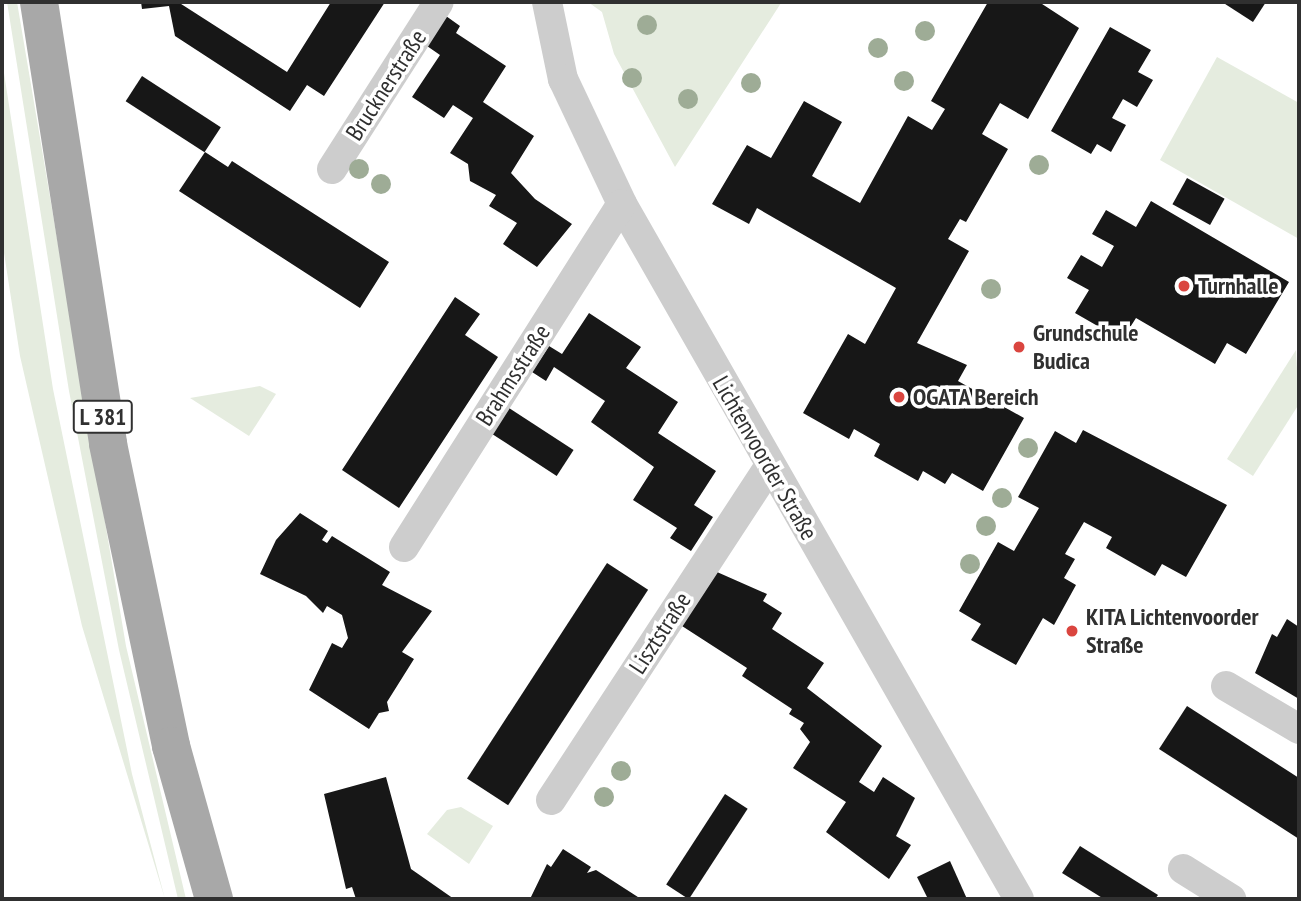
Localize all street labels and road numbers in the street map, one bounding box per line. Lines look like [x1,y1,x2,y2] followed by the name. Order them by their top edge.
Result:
[340,24,432,146] street label: Brucknerstraße
[470,319,556,431] street label: Brahmsstraße
[706,371,824,545] street label: Lichtenvoorder Straße
[72,398,134,436] road number: L 381
[623,587,697,679] street label: Lisztstraße

